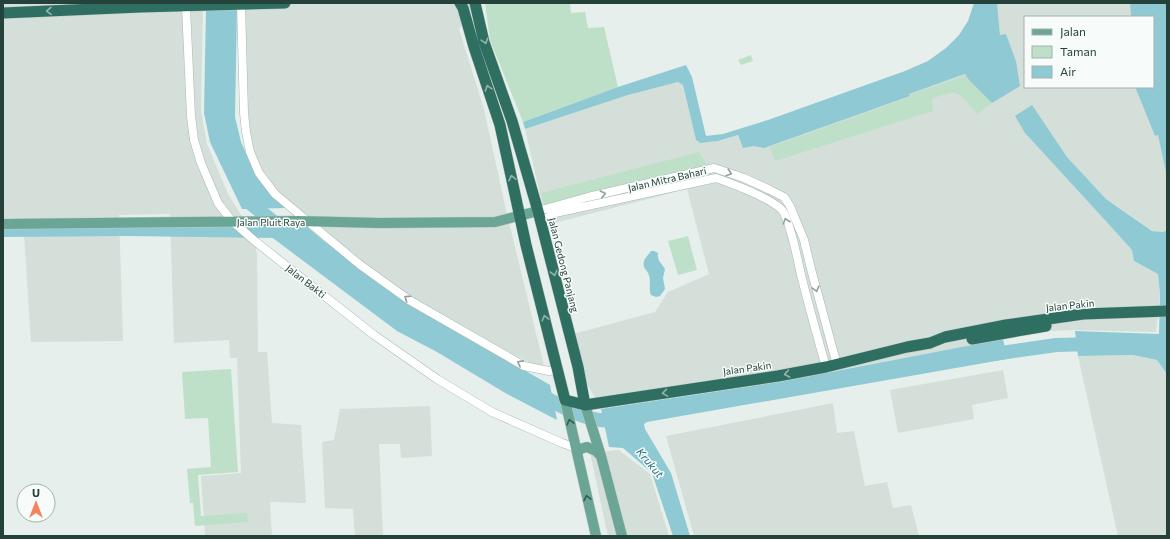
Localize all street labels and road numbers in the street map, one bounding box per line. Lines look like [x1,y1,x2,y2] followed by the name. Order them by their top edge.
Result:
[627,164,707,194] street label: Jalan Mitra Bahari
[237,216,305,228] street label: Jalan Pluit Raya
[546,216,582,314] street label: Jalan Gedong Panjang
[284,262,328,300] street label: Jalan Bakti
[1045,296,1095,314] street label: Jalan Pakin
[722,359,772,377] street label: Jalan Pakin

